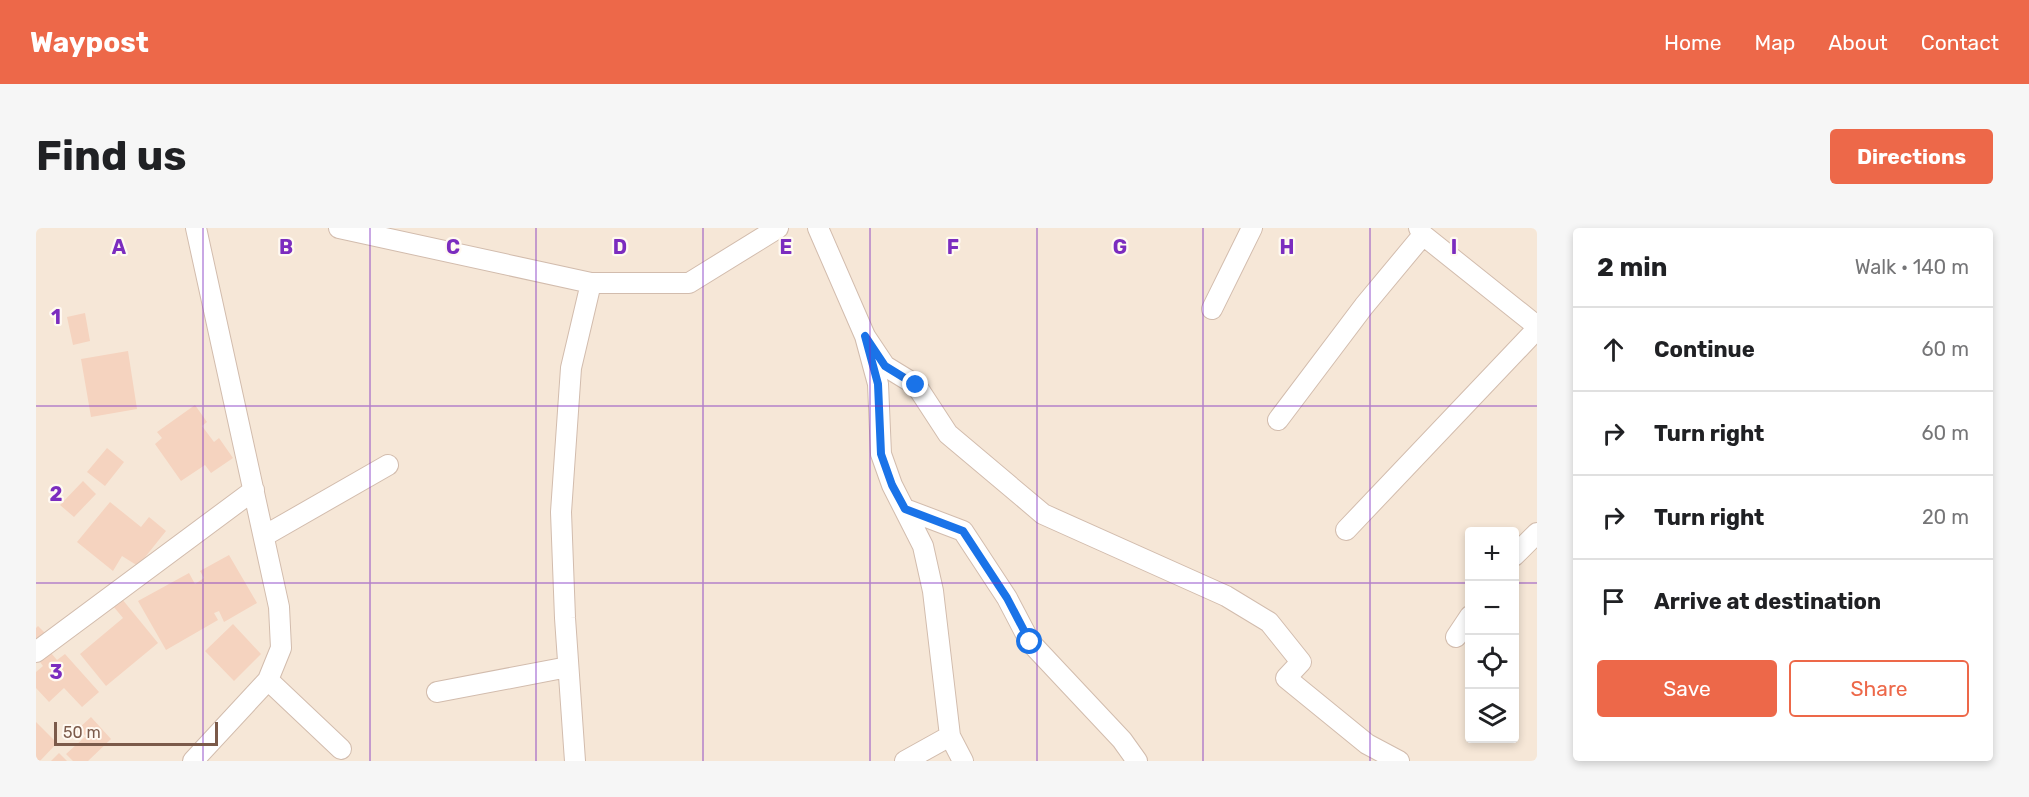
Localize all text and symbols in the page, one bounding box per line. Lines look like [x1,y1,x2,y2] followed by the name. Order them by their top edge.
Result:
[30,26,149,59] text: Waypost
[1664,30,1721,55] text: Home
[1754,30,1795,55] text: Map
[1828,30,1888,55] text: About
[1921,30,1999,55] text: Contact
[1830,129,1993,184] button: Directions
[36,131,187,181] text: Find us
[112,235,127,259] text: A
[279,235,293,259] text: B
[446,235,460,259] text: C
[613,235,627,259] text: D
[780,235,792,259] text: E
[947,235,959,259] text: F
[1113,235,1127,259] text: G
[1280,235,1294,259] text: H
[1451,235,1457,259] text: I
[1597,252,1667,283] text: 2 min
[1855,255,1969,279] text: Walk · 140 m
[51,305,61,329] text: 1
[1597,333,1630,366] icon: ahead
[1654,336,1755,363] text: Continue
[1922,337,1969,361] text: 60 m
[902,371,928,397] route end
[1597,417,1630,450] icon: right
[1654,420,1764,447] text: Turn right
[1922,421,1969,445] text: 60 m
[50,482,63,506] text: 2
[1597,501,1630,534] icon: right
[1654,504,1764,531] text: Turn right
[1922,505,1969,529] text: 20 m
[1465,527,1519,743] map controls
[1465,527,1519,581] button: +
[1465,581,1519,635] button: −
[1597,585,1630,618] icon: arrive
[1654,588,1881,615] text: Arrive at destination
[1016,628,1042,654] route start
[1465,635,1519,689] button: locate
[49,660,63,684] text: 3
[1597,660,1777,717] button: Save
[1789,660,1969,717] button: Share
[1465,689,1519,743] button: layers
[54,719,218,746] scale bar
[63,723,101,742] text: 50 m

